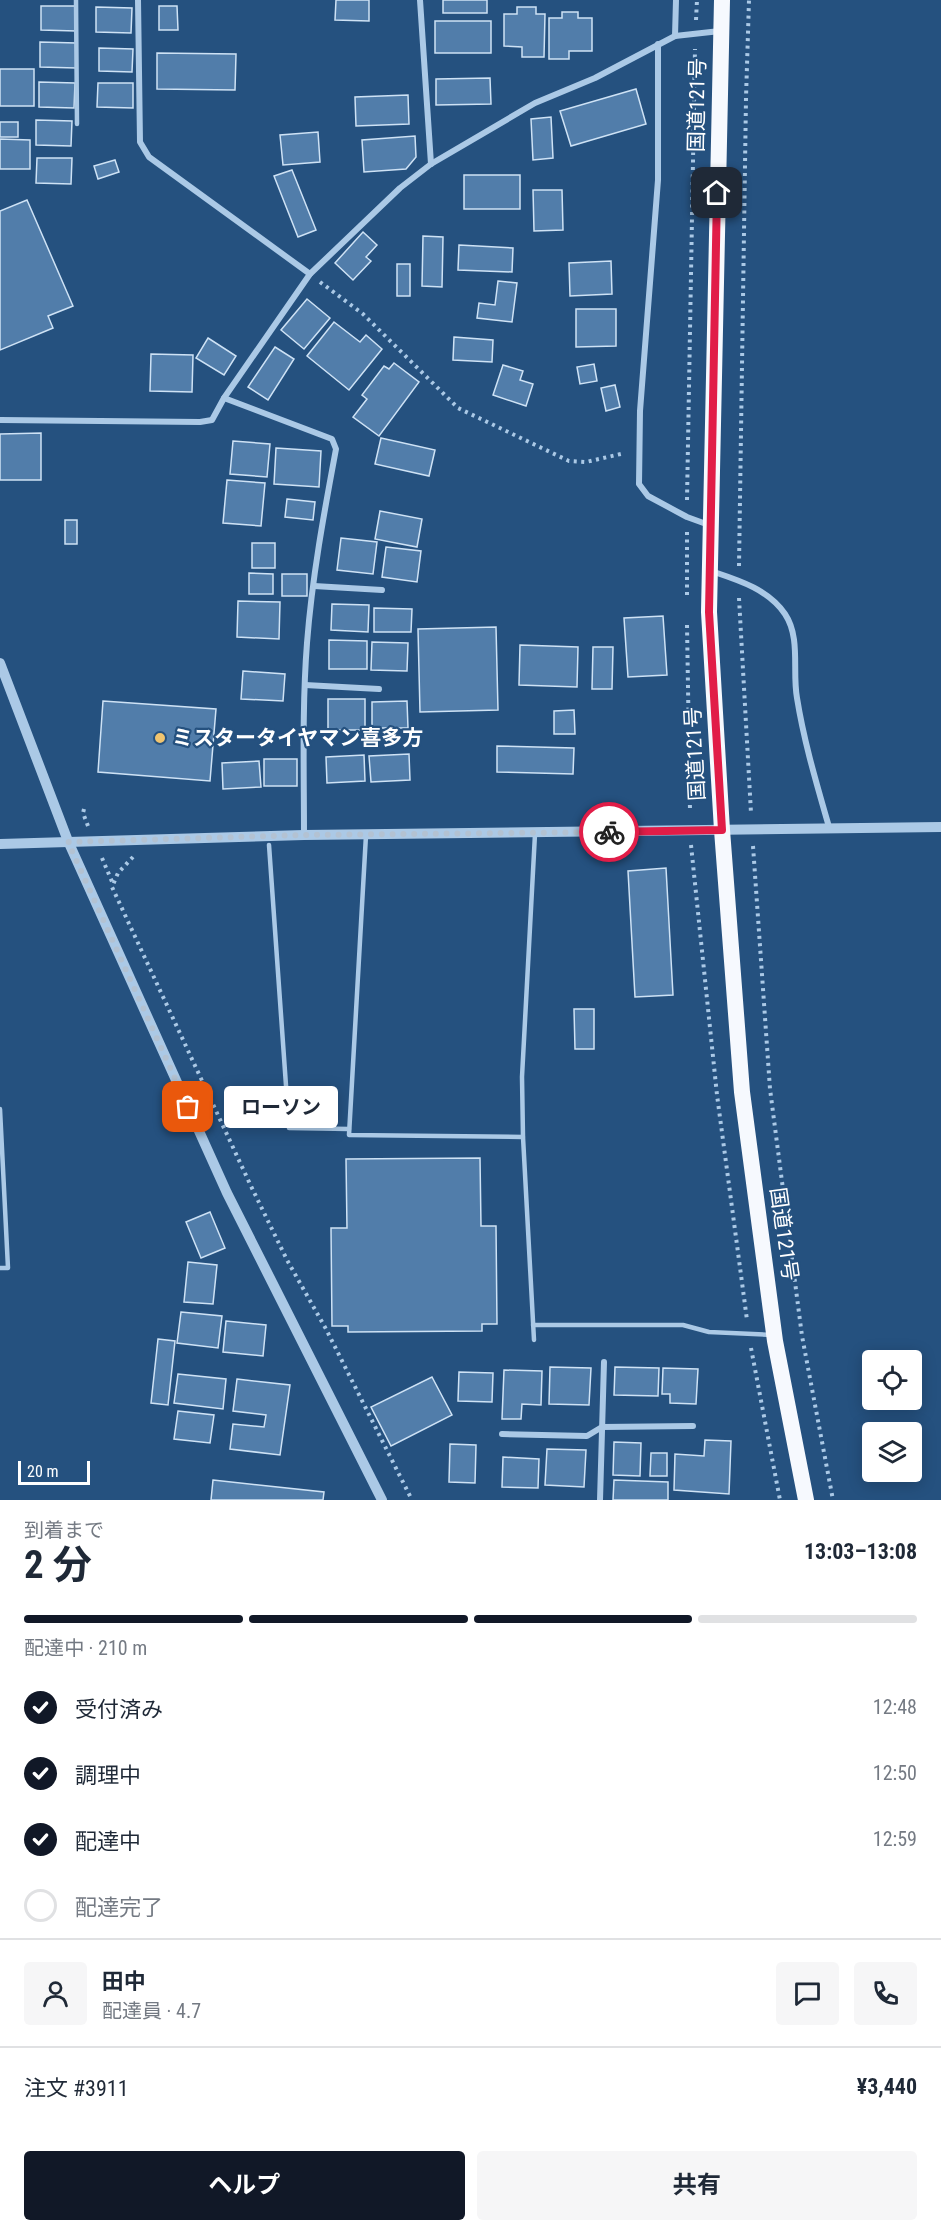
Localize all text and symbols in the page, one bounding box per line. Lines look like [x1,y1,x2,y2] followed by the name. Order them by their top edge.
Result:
[684,58,710,152] street label: 国道121号
[691,167,742,218] pin
[700,176,733,209] icon: home
[681,706,709,802] street label: 国道121号
[172,726,423,750] place label: ミスタータイヤマン喜多方
[153,731,167,745] marker: ミスタータイヤマン喜多方
[579,802,639,862] courier
[593,816,626,849] icon: bike
[162,1081,213,1132] pin
[224,1086,338,1128] callout: ローソン
[171,1090,204,1123] icon: bag
[241,1095,321,1119] text: ローソン
[766,1186,802,1282] street label: 国道121号
[862,1350,922,1482] map controls
[862,1350,922,1410] button: locate
[862,1422,922,1482] button: layers
[18,1458,90,1486] scale bar
[27,1462,59,1481] text: 20 m
[24,1518,104,1542] text: 到着まで
[804,1539,917,1564] text: 13:03–13:08
[24,1542,92,1588] text: 2 分
[24,1636,147,1660] text: 配達中 · 210 m
[24,1691,57,1724] icon: check
[873,1695,917,1719] text: 12:48
[75,1697,163,1722] text: 受付済み
[24,1757,57,1790] icon: check
[873,1761,917,1785] text: 12:50
[75,1763,141,1788] text: 調理中
[24,1823,57,1856] icon: check
[873,1827,917,1851] text: 12:59
[75,1829,141,1854] text: 配達中
[75,1895,163,1920] text: 配達完了
[24,1962,87,2025] button: person
[776,1962,839,2025] button: chat
[854,1962,917,2025] button: phone
[102,1969,146,1994] text: 田中
[102,1999,201,2023] text: 配達員 · 4.7
[857,2074,917,2099] text: ¥3,440
[24,2076,129,2101] text: 注文 #3911
[24,2151,465,2220] button: ヘルプ
[477,2151,917,2220] button: 共有

